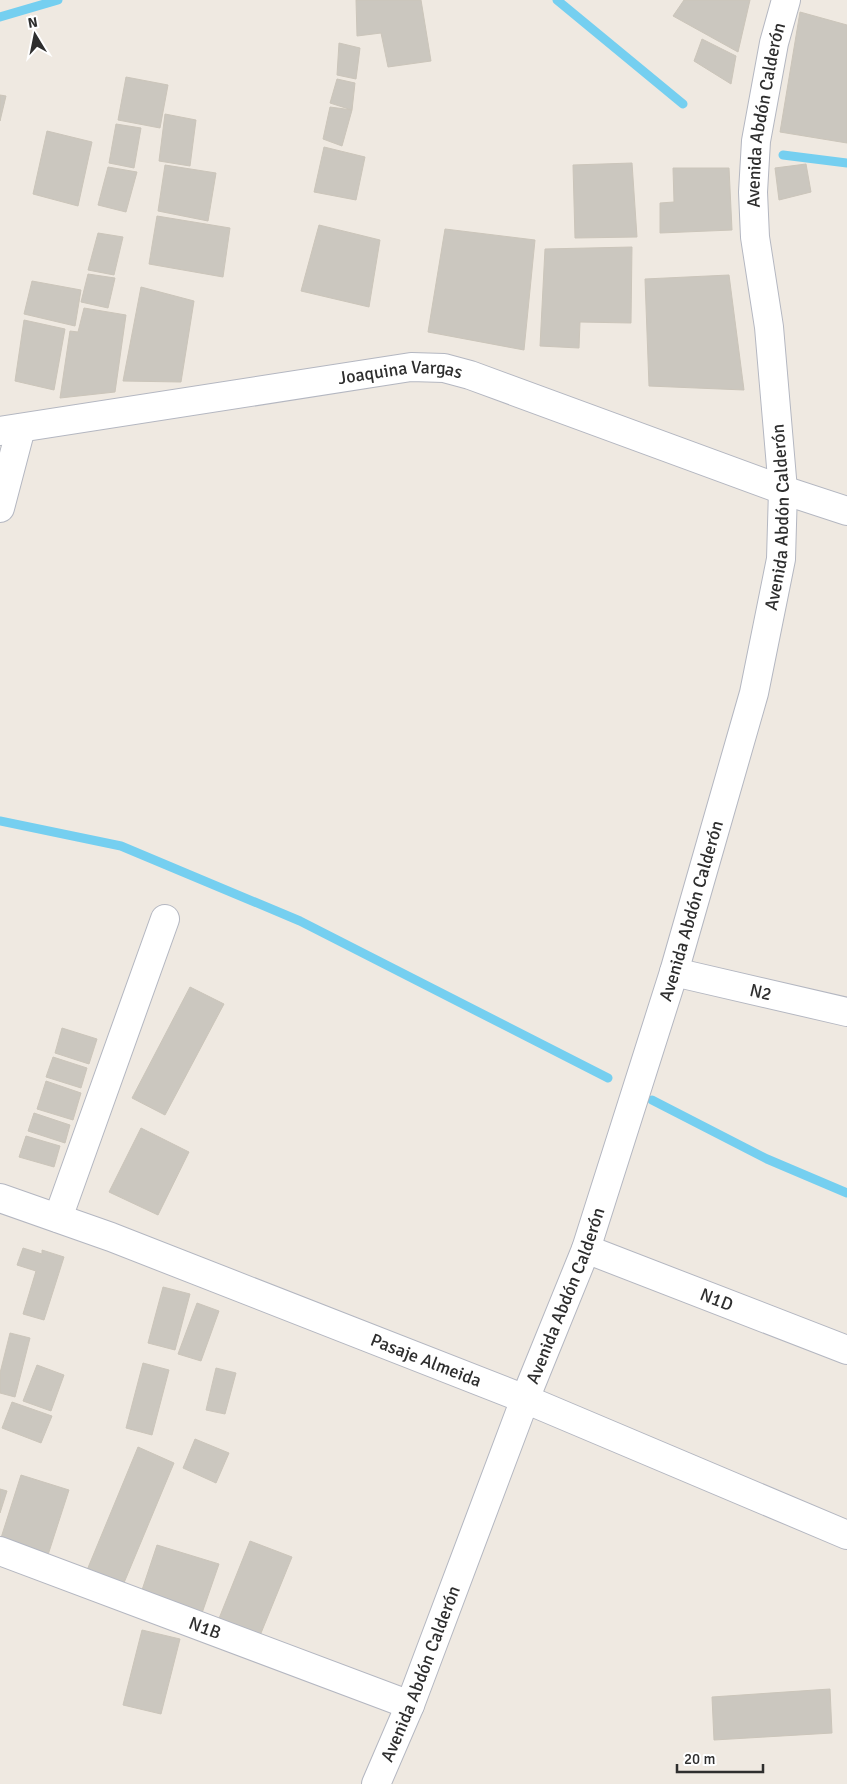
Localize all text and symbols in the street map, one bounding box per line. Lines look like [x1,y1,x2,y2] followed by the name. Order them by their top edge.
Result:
[10,10,60,60] north arrow
[27,13,39,32] text: N
[742,20,790,208] street label: Avenida Abdón Calderón
[337,356,465,389] street label: Joaquina Vargas
[760,423,794,612] street label: Avenida Abdón Calderón
[654,818,728,1004] street label: Avenida Abdón Calderón
[748,979,774,1005] street label: N2
[521,1205,609,1387] street label: Avenida Abdón Calderón
[697,1283,736,1316] street label: N1D
[368,1329,485,1392] street label: Pasaje Almeida
[376,1583,465,1765] street label: Avenida Abdón Calderón
[186,1612,224,1644] street label: N1B
[677,1742,763,1774] scale bar
[684,1750,715,1768] text: 20 m

